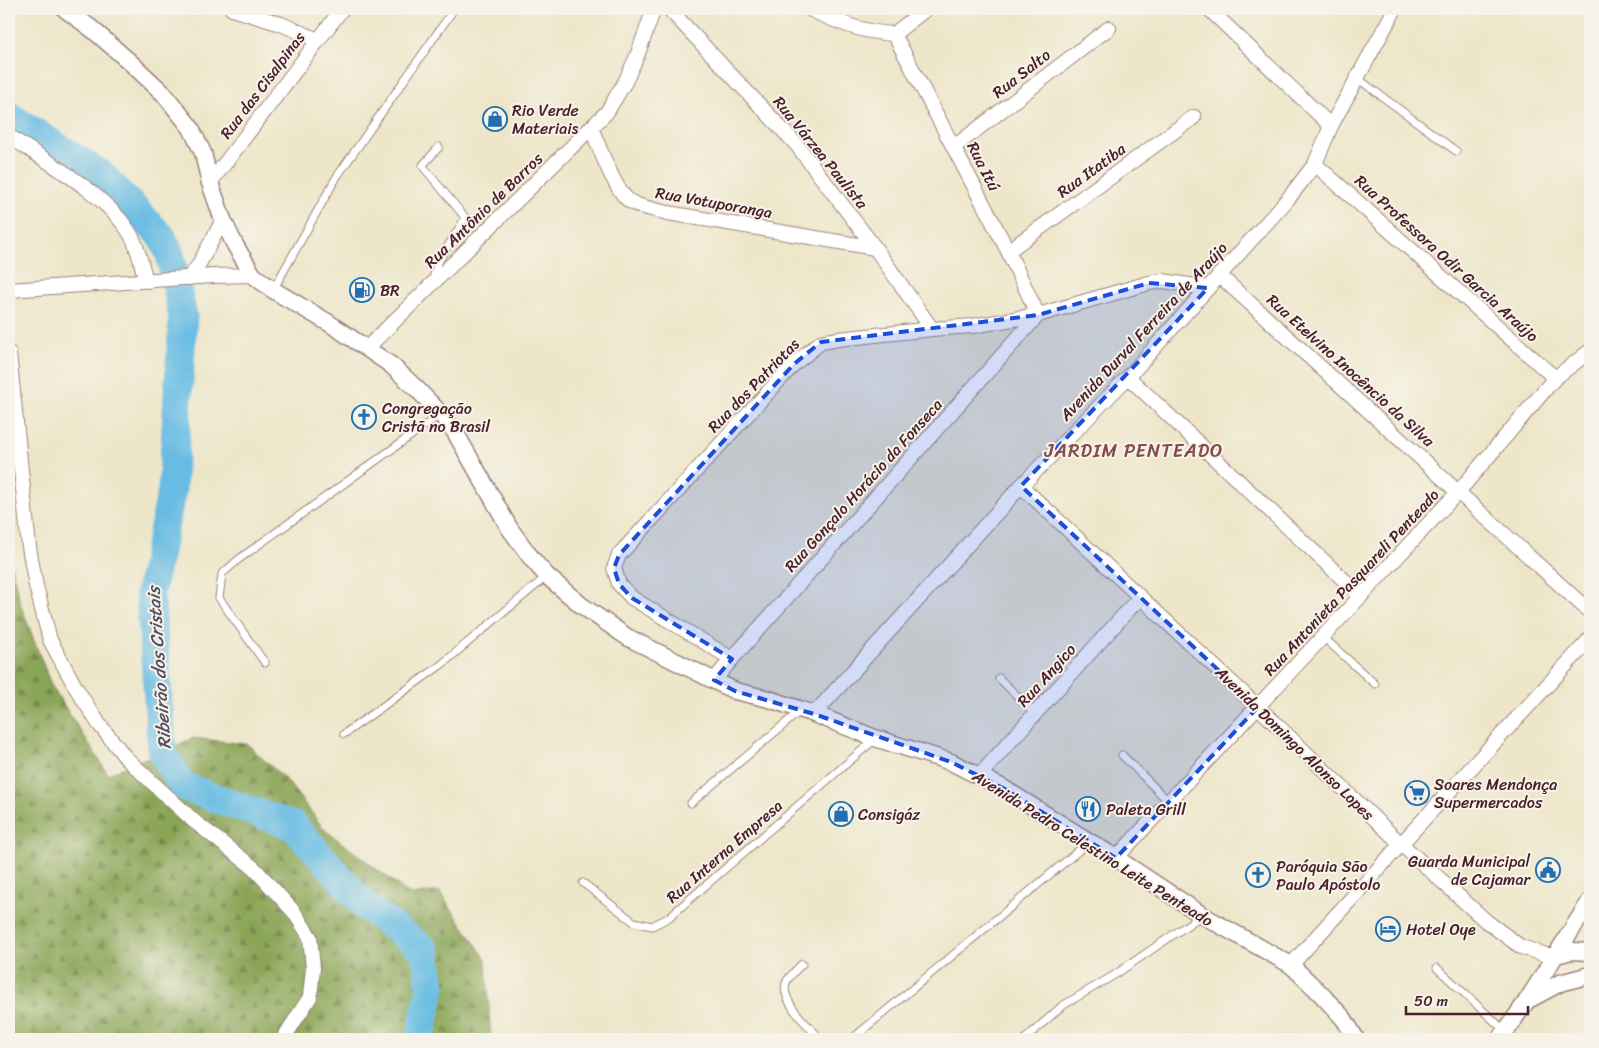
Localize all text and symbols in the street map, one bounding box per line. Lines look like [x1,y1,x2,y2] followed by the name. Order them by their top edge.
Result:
[212,25,313,146] street label: Rua das Cisalpinas
[985,41,1057,106] street label: Rua Salto
[766,89,876,216] street label: Rua Várzea Paulista
[512,96,579,143] place label: Rio Verde Materiais
[482,106,508,132] shop icon: Rio Verde Materiais
[1050,135,1133,206] street label: Rua Itatiba
[959,136,1009,197] street label: Rua Itú
[417,145,550,275] street label: Rua Antônio de Barros
[1348,167,1546,350] street label: Rua Professora Odir Garcia Araújo
[653,178,775,227] street label: Rua Votuporanga
[1051,235,1235,429] street label: Avenida Durval Ferreira de Araújo
[380,276,400,305] place label: BR
[349,277,375,303] fuel station icon: BR
[1260,286,1442,455] street label: Rua Etelvino Inocêncio da Silva
[700,331,807,440] street label: Rua dos Patriotas
[777,392,950,579] street label: Rua Gonçalo Horácio da Fonseca
[382,394,491,441] place label: Congregação Cristã no Brasil
[351,404,377,430] church icon: Congregação Cristã no Brasil
[1044,434,1223,467] district label: JARDIM PENTEADO
[1256,482,1447,683] street label: Rua Antonieta Pasquareli Penteado
[137,584,181,750] water label: Ribeirão dos Cristais
[1009,637,1083,714] street label: Rua Angico
[1207,658,1382,828] street label: Avenida Domingo Alonso Lopes
[966,762,1219,935] street label: Avenida Pedro Celestino Leite Penteado
[1434,770,1557,817] place label: Soares Mendonça Supermercados
[1404,780,1430,806] supermarket icon: Soares Mendonça Supermercados
[659,792,789,911] street label: Rua Interna Empresa
[1106,795,1186,824] place label: Paleta Grill
[1075,796,1101,822] restaurant icon: Paleta Grill
[858,800,921,829] place label: Consigáz
[828,801,854,827] shop icon: Consigáz
[1408,847,1531,894] place label: Guarda Municipal de Cajamar
[1276,852,1380,899] place label: Paróquia São Paulo Apóstolo
[1535,857,1561,883] public building icon: Guarda Municipal de Cajamar
[1245,862,1271,888] church icon: Paróquia São Paulo Apóstolo
[1406,915,1476,944] place label: Hotel Oye
[1375,916,1401,942] hotel icon: Hotel Oye
[1406,983,1529,1015] scale bar
[1414,988,1449,1014] text: 50 m

